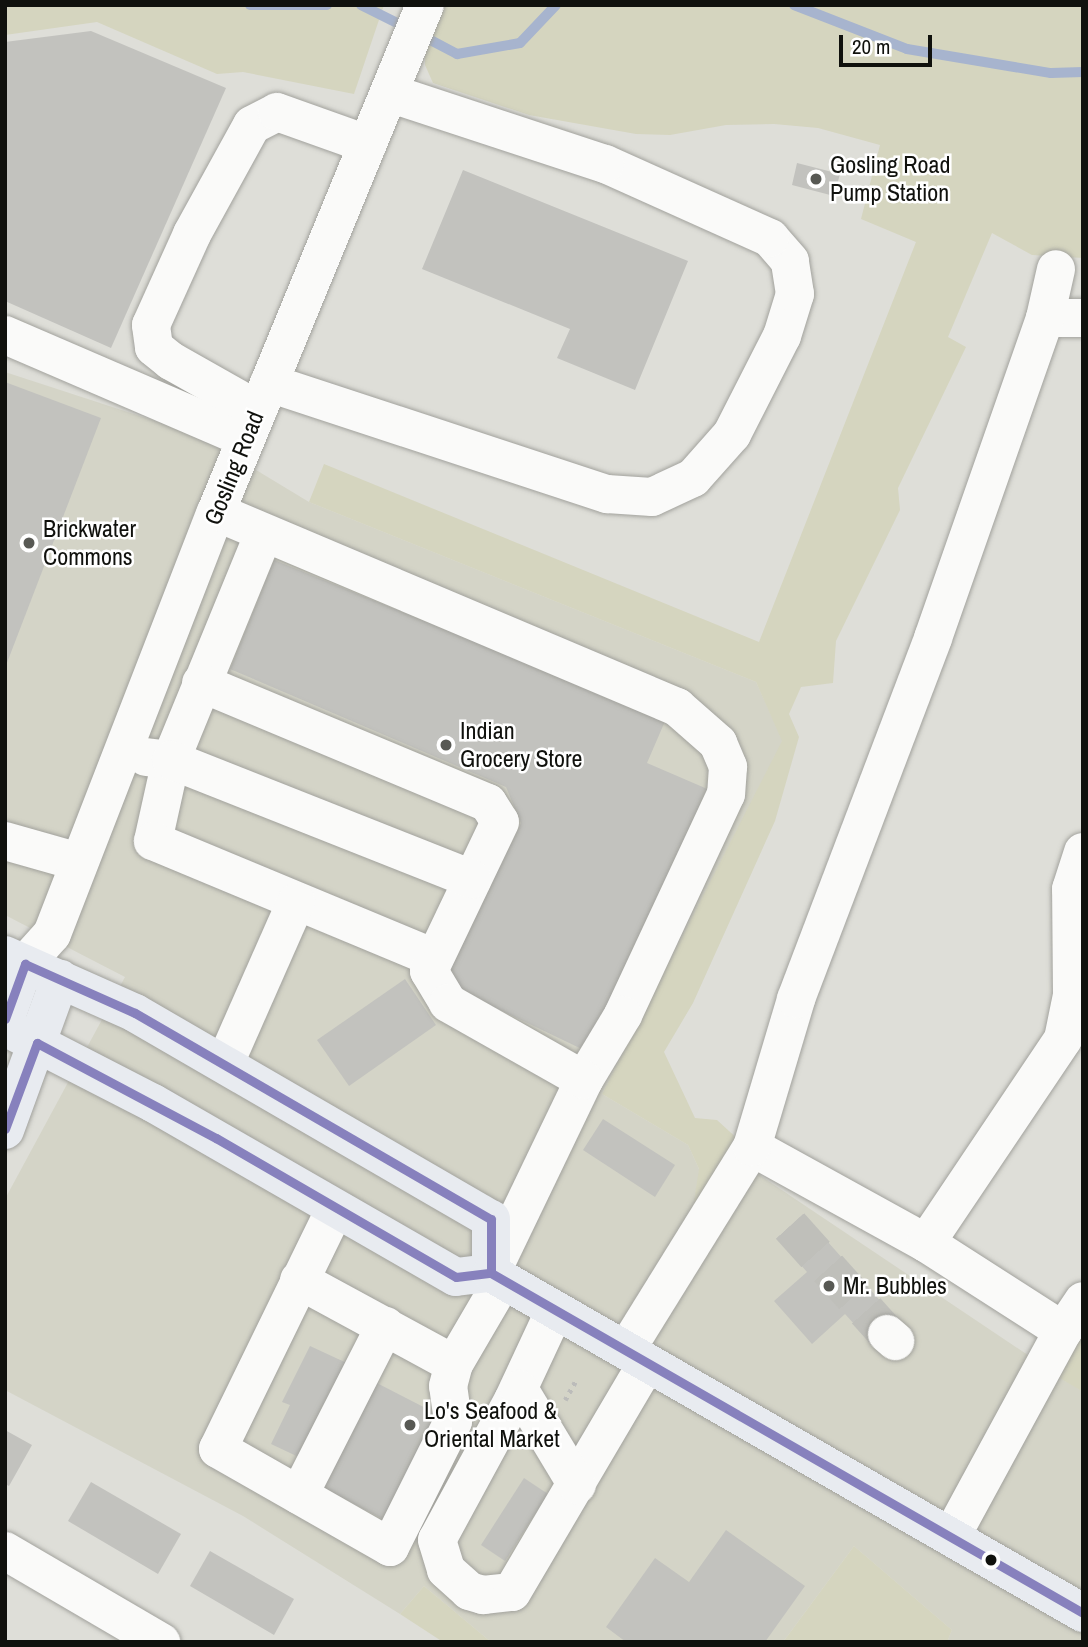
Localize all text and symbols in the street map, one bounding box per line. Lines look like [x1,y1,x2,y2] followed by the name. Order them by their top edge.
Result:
[843,21,936,65] scale bar
[852,32,890,61] text: 20 m
[830,151,950,207] place label: Gosling Road Pump Station
[808,171,824,187] marker: Gosling Road Pump Station
[198,407,270,529] street label: Gosling Road
[43,515,136,571] place label: Brickwater Commons
[21,535,37,551] marker: Brickwater Commons
[460,717,582,773] place label: Indian Grocery Store
[438,737,454,753] marker: Indian Grocery Store
[843,1272,947,1300] place label: Mr. Bubbles
[821,1278,837,1294] marker: Mr. Bubbles
[424,1397,560,1453] place label: Lo's Seafood & Oriental Market
[402,1417,418,1433] marker: Lo's Seafood & Oriental Market
[984,1553,998,1567] unlabelled marker

